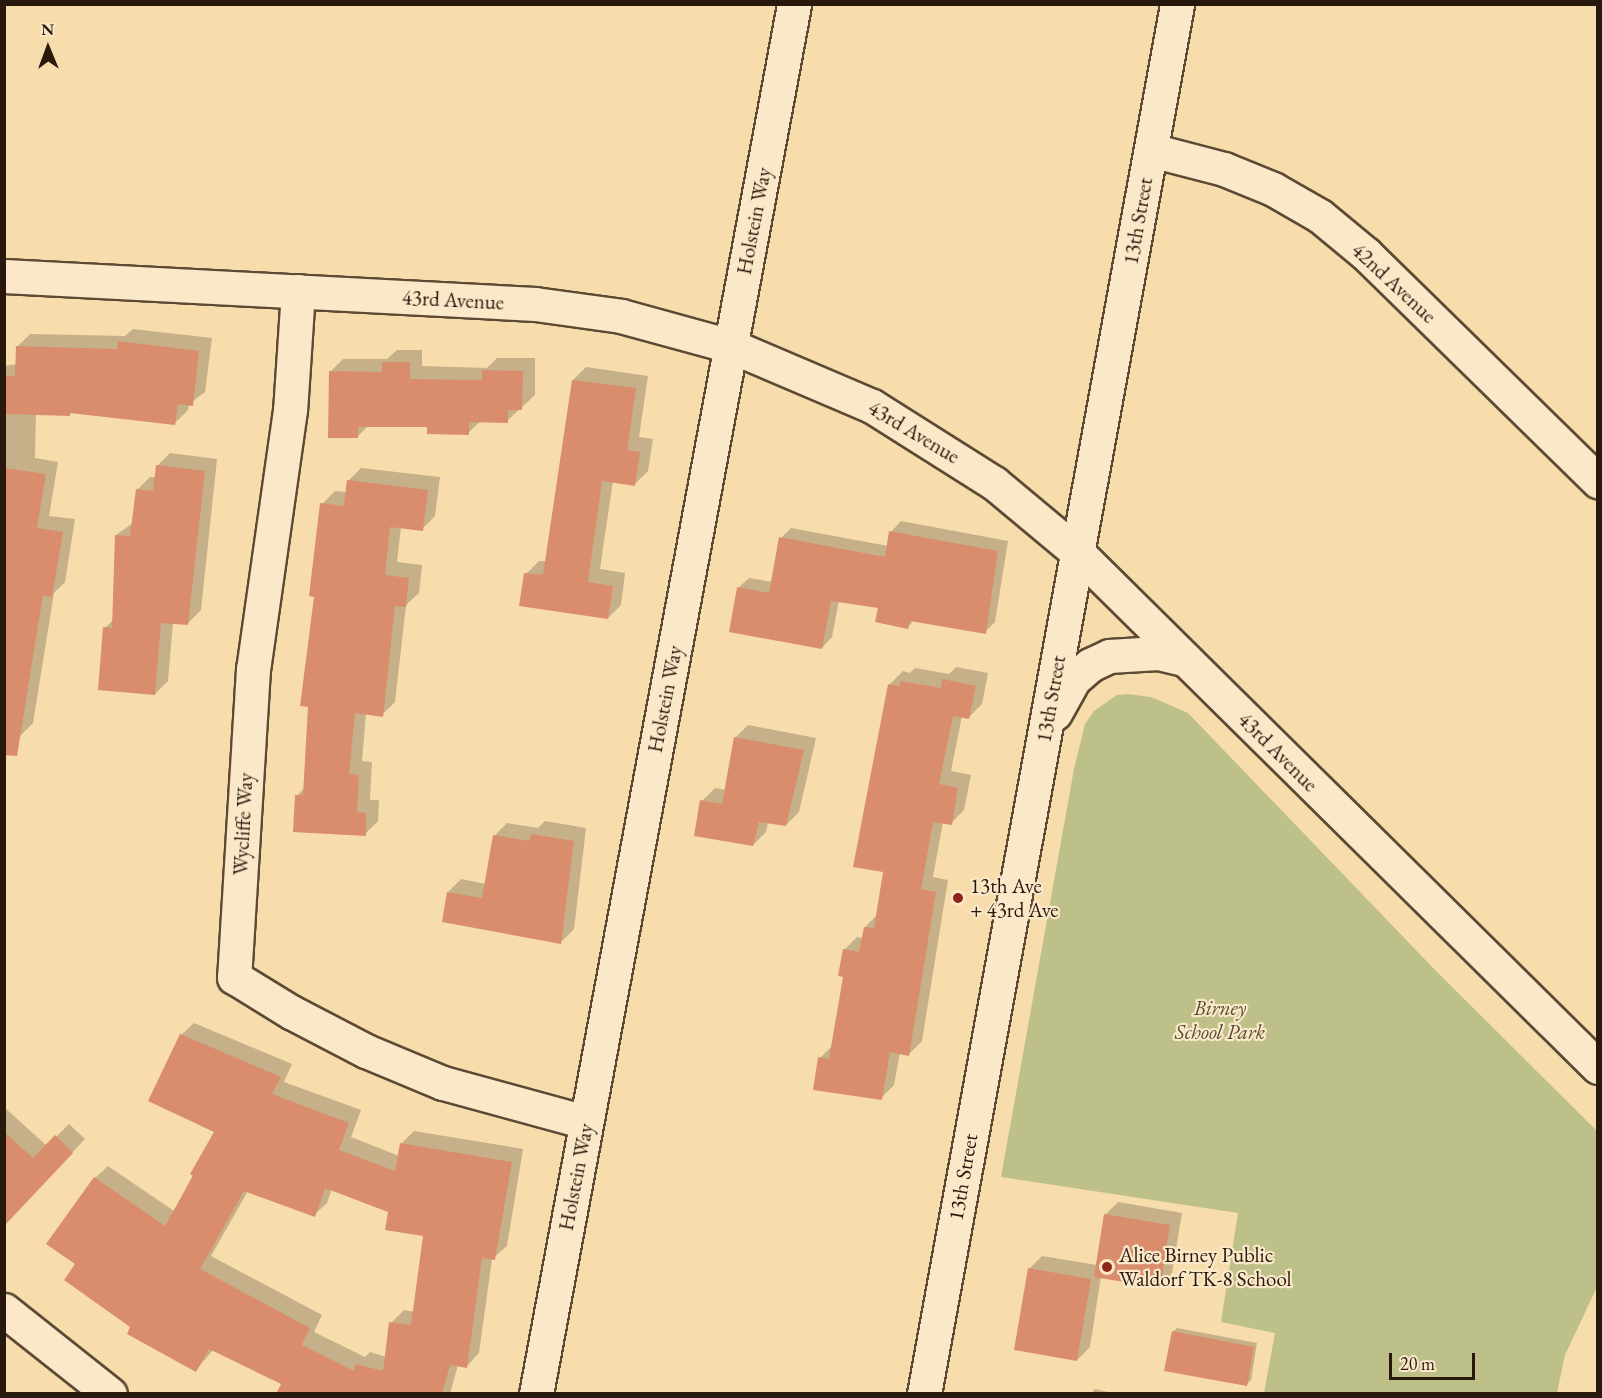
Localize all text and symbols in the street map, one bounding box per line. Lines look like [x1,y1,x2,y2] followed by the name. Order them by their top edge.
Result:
[18,18,78,78] north arrow
[41,19,54,40] text: N
[731,165,777,277] street label: Holstein Way
[1118,176,1158,266] street label: 13th Street
[1347,238,1441,328] street label: 42nd Avenue
[401,285,505,315] street label: 43rd Avenue
[864,395,964,469] street label: 43rd Avenue
[642,643,688,755] street label: Holstein Way
[1031,654,1071,744] street label: 13th Street
[1233,707,1323,797] street label: 43rd Avenue
[228,772,258,876] street label: Wycliffe Way
[970,873,1059,923] place label: 13th Ave + 43rd Ave
[951,891,965,905] marker: 13th Ave + 43rd Ave
[1175,995,1265,1045] park label: Birney School Park
[553,1121,599,1233] street label: Holstein Way
[943,1132,983,1222] street label: 13th Street
[1119,1242,1292,1292] place label: Alice Birney Public Waldorf TK-8 School
[1100,1260,1114,1274] marker: Alice Birney Public Waldorf TK-8 School
[1392,1341,1478,1379] scale bar
[1400,1352,1435,1375] text: 20 m

